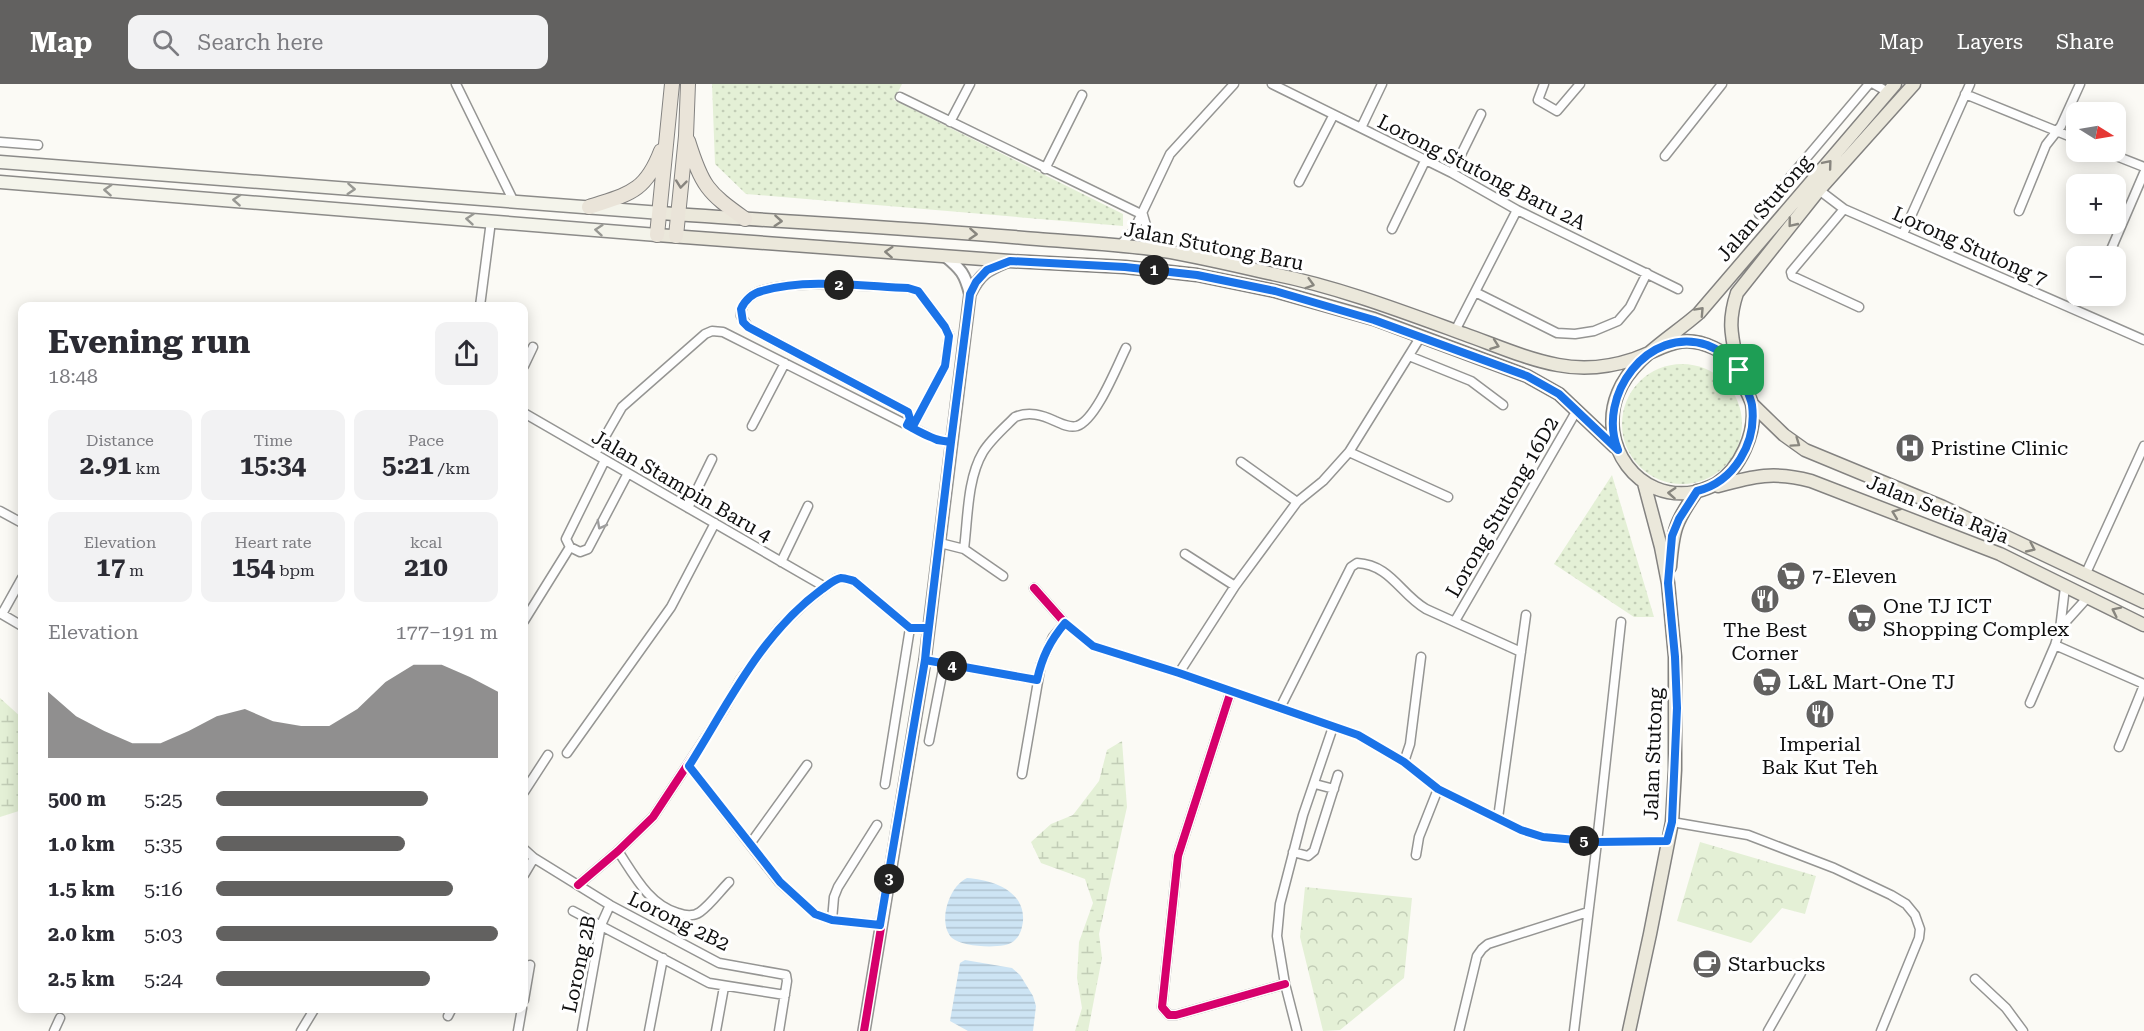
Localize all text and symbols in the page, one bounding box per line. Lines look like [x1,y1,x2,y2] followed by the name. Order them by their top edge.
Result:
[128,15,548,69] search box
[30,26,92,59] text: Map
[149,26,182,59] icon: search
[197,30,323,55] text: Search here
[1879,30,1924,54] text: Map
[1957,30,2023,54] text: Layers
[2056,30,2114,54] text: Share
[2066,102,2126,162] north arrow
[2066,102,2126,306] map controls
[1374,109,1590,235] street label: Lorong Stutong Baru 2A
[1711,150,1817,266] street label: Jalan Stutong
[1821,159,1832,170] one-way arrow
[2066,174,2126,234] button: +
[675,180,688,189] one-way arrow
[347,182,356,195] one-way arrow
[103,184,112,197] one-way arrow
[232,194,241,207] one-way arrow
[1889,201,2051,291] street label: Lorong Stutong 7
[465,213,474,226] one-way arrow
[774,214,783,227] one-way arrow
[1789,216,1800,227] one-way arrow
[1122,217,1306,275] street label: Jalan Stutong Baru
[594,224,603,237] one-way arrow
[968,227,977,240] one-way arrow
[885,245,894,258] one-way arrow
[2066,246,2126,306] button: −
[1139,255,1169,285] pin: 1
[1150,260,1158,279] text: 1
[824,270,854,300] pin: 2
[835,275,843,294] text: 2
[1304,277,1315,289] one-way arrow
[1693,307,1704,318] one-way arrow
[48,322,250,361] text: Evening run
[435,322,498,385] button: share
[1489,338,1500,351] one-way arrow
[1713,344,1764,395] pin
[1722,353,1755,386] icon: arrive
[48,364,98,388] text: 18:48
[1440,412,1564,602] street label: Lorong Stutong 16D2
[588,425,777,548] street label: Jalan Stampin Baru 4
[86,431,154,450] text: Distance
[253,431,293,450] text: Time
[408,431,444,450] text: Pace
[1894,432,1926,464] hospital icon: Pristine Clinic
[1789,436,1800,447] one-way arrow
[1931,436,2068,460] place label: Pristine Clinic
[80,450,132,480] text: 2.91
[240,450,306,480] text: 15:34
[382,450,434,480] text: 5:21
[132,459,160,478] text: km
[434,459,470,478] text: /km
[1863,470,2013,549] street label: Jalan Setia Raja
[1667,486,1676,499] one-way arrow
[1891,508,1902,520] one-way arrow
[597,519,608,529] one-way arrow
[84,533,156,552] text: Elevation
[235,533,311,552] text: Heart rate
[410,533,442,552] text: kcal
[2025,540,2036,552] one-way arrow
[96,552,125,582] text: 17
[231,552,275,582] text: 154
[404,552,448,582] text: 210
[1775,560,1807,592] supermarket icon: 7-Eleven
[125,561,144,580] text: m
[275,561,315,580] text: bpm
[1812,564,1897,588] place label: 7-Eleven
[1749,583,1781,615] restaurant icon: The Best Corner
[1883,594,2070,641] place label: One TJ ICT Shopping Complex
[1846,602,1878,634] supermarket icon: One TJ ICT Shopping Complex
[2111,607,2122,618] one-way arrow
[1723,618,1807,665] place label: The Best Corner
[48,620,139,644] text: Elevation
[395,620,498,644] text: 177–191 m
[937,651,967,681] pin: 4
[948,656,956,675] text: 4
[1751,666,1783,698] supermarket icon: L&L Mart-One TJ
[1788,670,1955,694] place label: L&L Mart-One TJ
[1639,687,1667,821] street label: Jalan Stutong
[1804,698,1836,730] restaurant icon: Imperial Bak Kut Teh
[1762,732,1878,779] place label: Imperial Bak Kut Teh
[48,787,106,811] text: 500 m
[144,787,183,811] text: 5:25
[1569,826,1599,856] pin: 5
[1580,831,1588,850] text: 5
[48,832,115,856] text: 1.0 km
[144,832,183,856] text: 5:35
[874,864,904,894] pin: 3
[885,869,893,888] text: 3
[48,877,115,901] text: 1.5 km
[144,877,183,901] text: 5:16
[624,886,734,956] street label: Lorong 2B2
[557,913,601,1015] street label: Lorong 2B
[48,922,115,946] text: 2.0 km
[144,922,183,946] text: 5:03
[1691,948,1723,980] cafe icon: Starbucks
[1728,952,1825,976] place label: Starbucks
[48,967,115,991] text: 2.5 km
[144,967,183,991] text: 5:24

